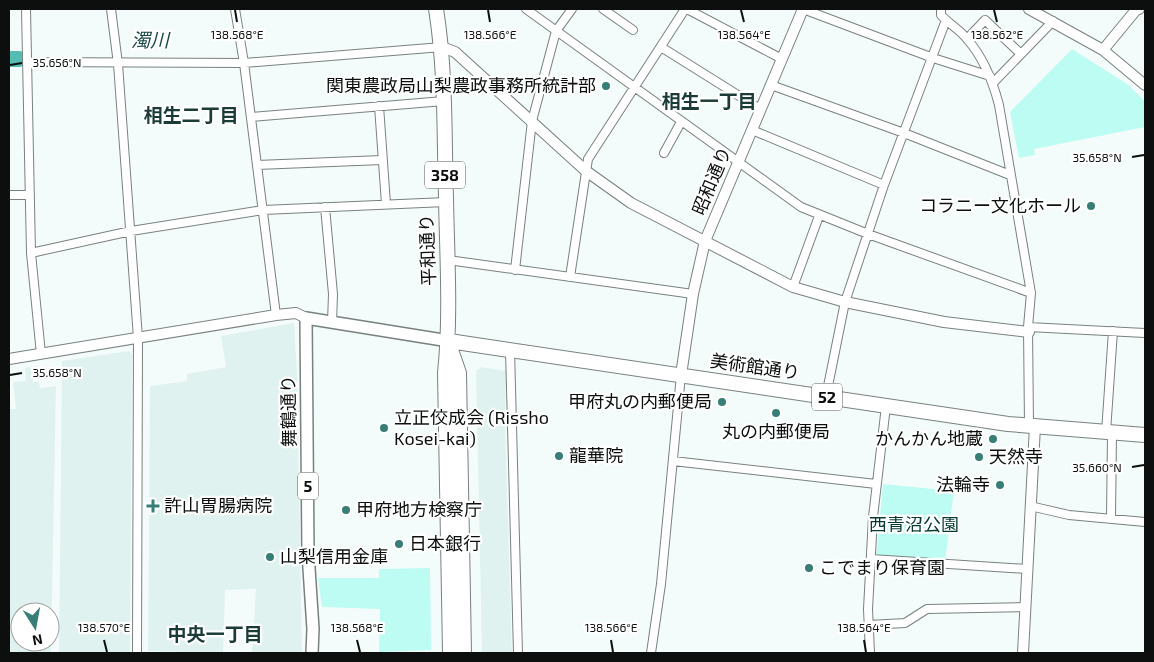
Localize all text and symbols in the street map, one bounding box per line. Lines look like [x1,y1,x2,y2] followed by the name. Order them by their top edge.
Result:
[210,27,264,41] text: 138.568°E
[464,27,517,41] text: 138.566°E
[717,27,771,41] text: 138.564°E
[971,27,1024,41] text: 138.562°E
[131,28,171,51] water label: 濁川
[33,55,81,69] text: 35.656°N
[326,74,596,96] place label: 関東農政局山梨農政事務所統計部
[600,80,612,92] marker: 関東農政局山梨農政事務所統計部
[661,89,757,112] district label: 相生一丁目
[143,103,239,126] district label: 相生二丁目
[687,143,735,218] street label: 昭和通り
[1072,150,1122,164] text: 35.658°N
[425,162,465,188] road number: 358
[919,194,1081,216] place label: コラニー文化ホール
[1085,200,1097,212] marker: コラニー文化ホール
[415,214,439,286] street label: 平和通り
[709,349,801,383] street label: 美術館通り
[32,365,82,379] text: 35.658°N
[276,375,300,447] street label: 舞鶴通り
[812,384,842,411] road number: 52
[568,390,712,412] place label: 甲府丸の内郵便局
[716,396,728,408] marker: 甲府丸の内郵便局
[394,406,549,449] place label: 立正佼成会 (Rissho Kosei-kai)
[770,407,782,419] marker: 丸の内郵便局
[722,420,830,442] place label: 丸の内郵便局
[378,422,390,434] marker: 立正佼成会 (Rissho Kosei-kai)
[875,427,983,449] place label: かんかん地蔵
[987,433,999,445] marker: かんかん地蔵
[569,444,623,466] place label: 龍華院
[989,445,1043,467] place label: 天然寺
[553,450,565,462] marker: 龍華院
[973,451,985,463] marker: 天然寺
[1072,460,1122,474] text: 35.660°N
[298,472,318,500] road number: 5
[936,473,990,495] place label: 法輪寺
[994,479,1006,491] marker: 法輪寺
[164,494,272,516] place label: 許山胃腸病院
[356,498,482,520] place label: 甲府地方検察庁
[146,499,160,513] marker: 許山胃腸病院
[340,504,352,516] marker: 甲府地方検察庁
[869,513,959,535] park label: 西青沼公園
[409,532,481,554] place label: 日本銀行
[393,538,405,550] marker: 日本銀行
[280,545,388,567] place label: 山梨信用金庫
[264,551,276,563] marker: 山梨信用金庫
[819,556,945,578] place label: こでまり保育園
[803,562,815,574] marker: こでまり保育園
[10,602,60,652] north arrow
[78,620,130,634] text: 138.570°E
[330,620,384,634] text: 138.568°E
[585,620,638,634] text: 138.566°E
[837,620,891,634] text: 138.564°E
[167,622,263,645] district label: 中央一丁目
[31,631,44,650] text: N

